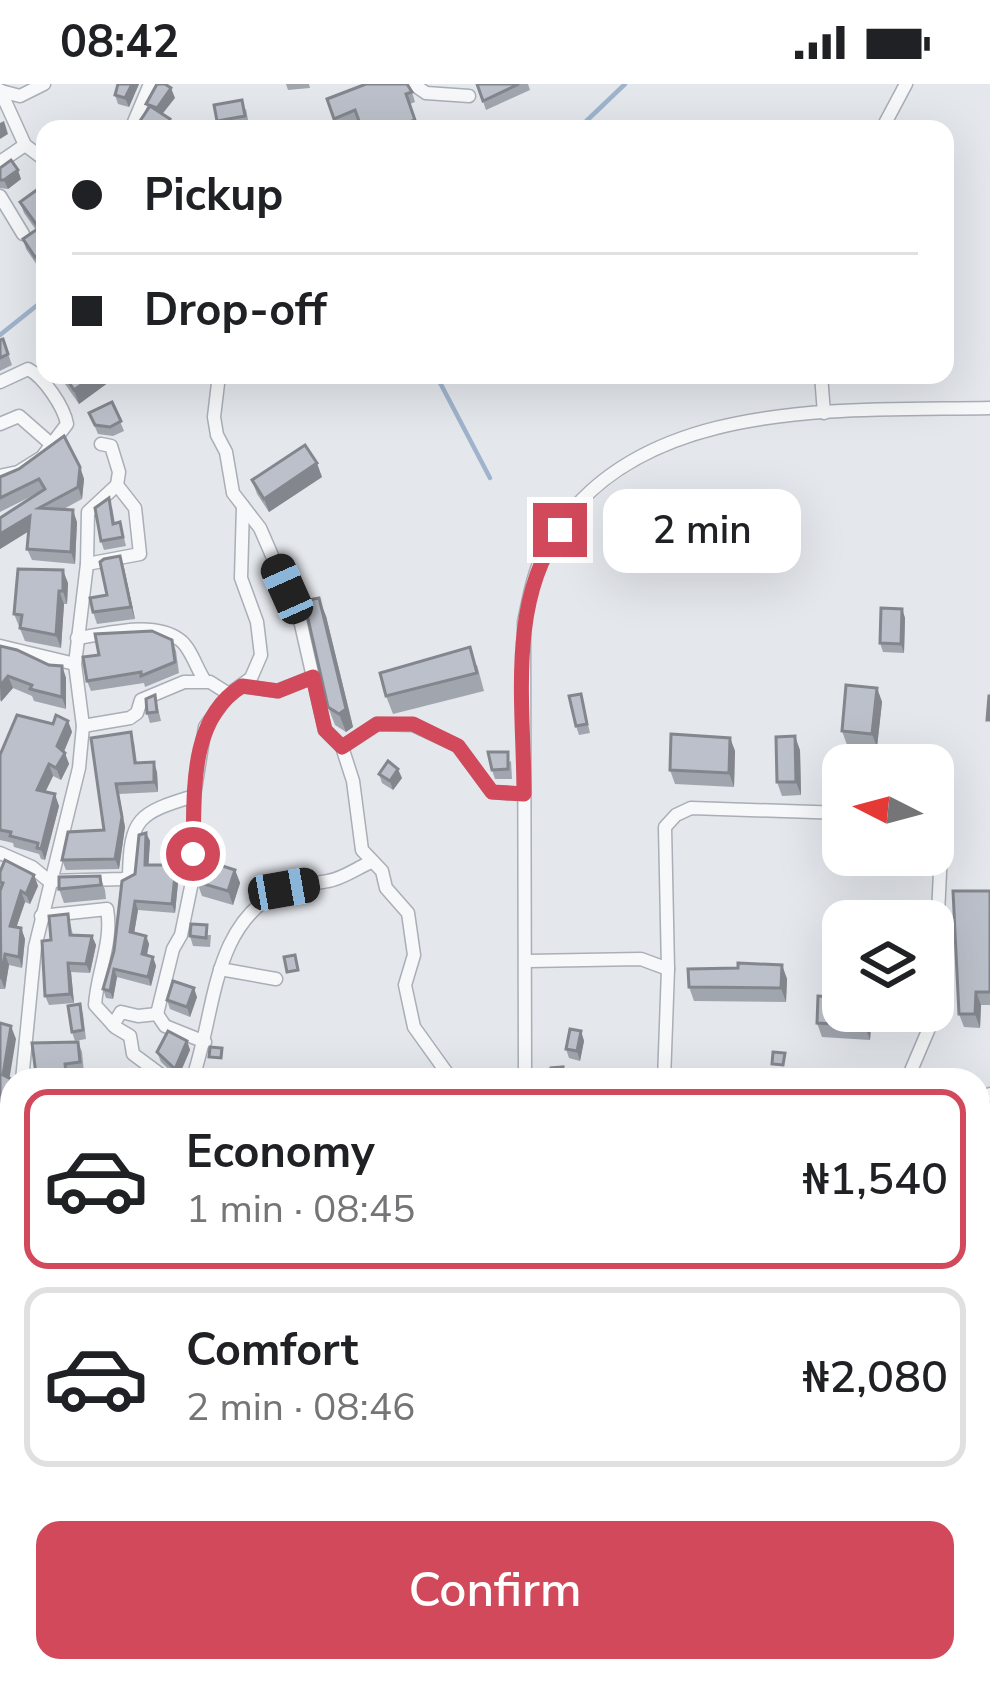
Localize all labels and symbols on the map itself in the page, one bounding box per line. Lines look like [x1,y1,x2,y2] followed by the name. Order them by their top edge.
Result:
[602,488,800,572] callout: 2 min
[533,503,587,557] route end
[256,549,318,629] car
[822,744,954,876] north arrow
[166,827,220,881] route start
[245,865,323,913] car

